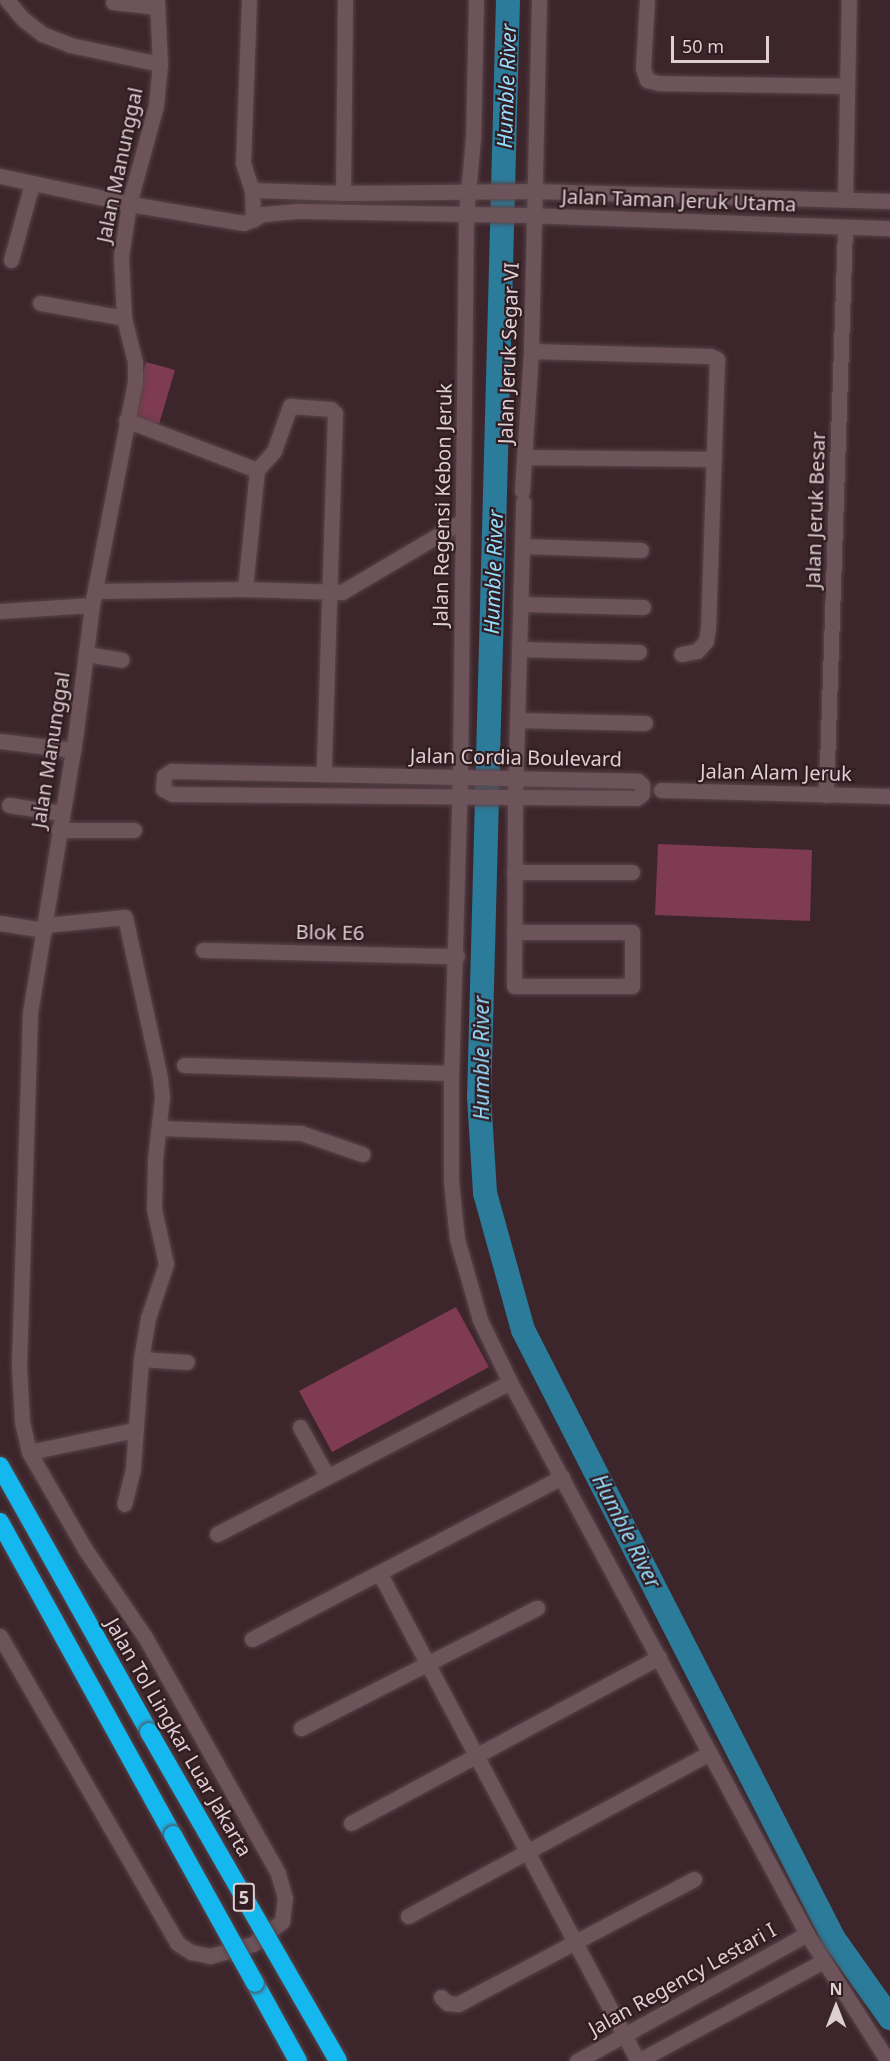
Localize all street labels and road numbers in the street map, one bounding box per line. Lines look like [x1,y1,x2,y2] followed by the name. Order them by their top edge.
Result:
[91,85,147,245] street label: Jalan Manunggal
[561,184,797,216] street label: Jalan Taman Jeruk Utama
[493,262,523,444] street label: Jalan Jeruk Segar VI
[428,383,456,627] street label: Jalan Regensi Kebon Jeruk
[800,431,830,589] street label: Jalan Jeruk Besar
[26,670,74,830] street label: Jalan Manunggal
[410,743,622,771] street label: Jalan Cordia Boulevard
[700,759,852,785] street label: Jalan Alam Jeruk
[295,919,365,945] street label: Blok E6
[101,1614,257,1860] street label: Jalan Tol Lingkar Luar Jakarta
[232,1882,256,1912] road number: 5
[584,1917,780,2041] street label: Jalan Regency Lestari I

